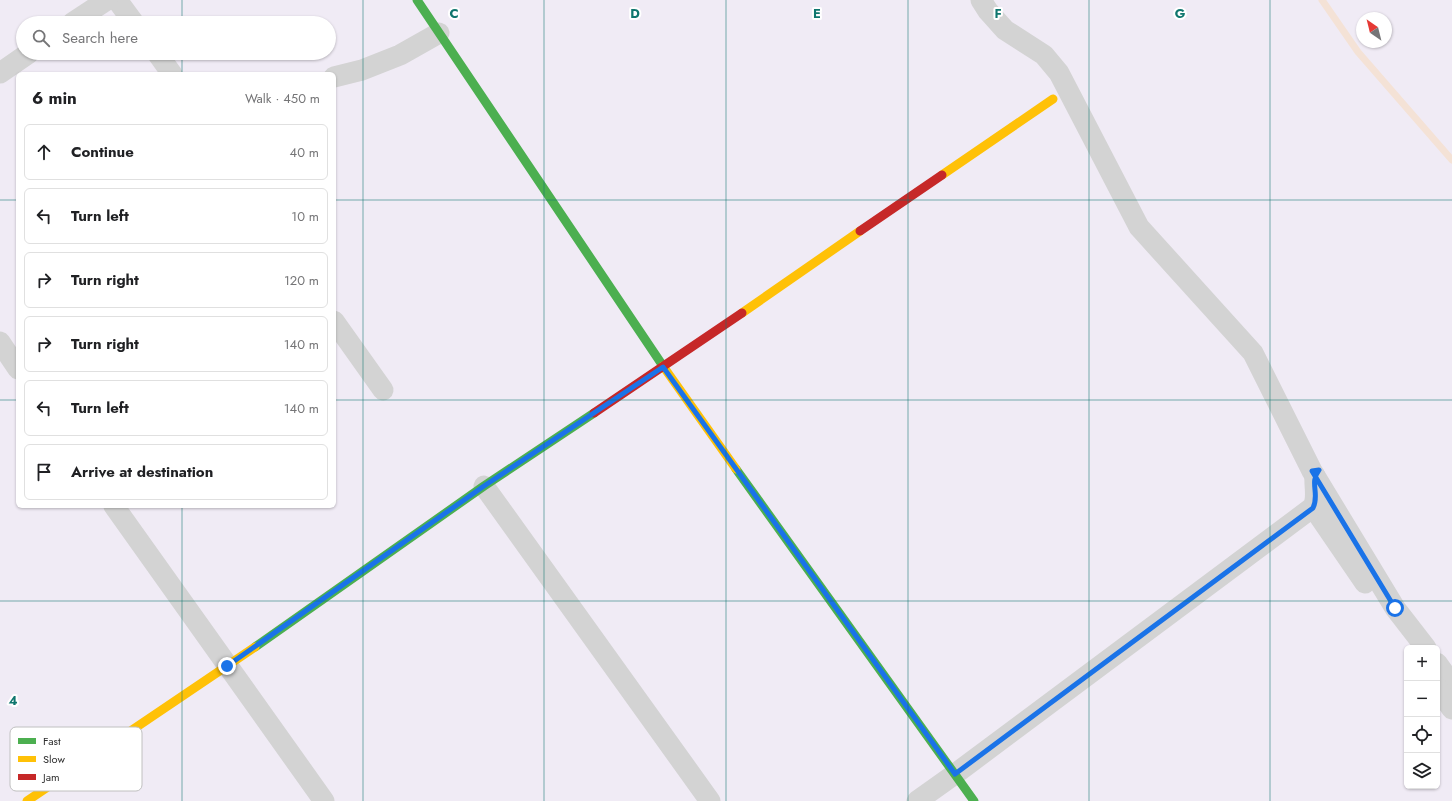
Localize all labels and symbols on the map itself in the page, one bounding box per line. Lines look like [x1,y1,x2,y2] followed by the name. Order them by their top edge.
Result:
[449,4,459,23] text: C
[630,4,640,23] text: D
[813,4,821,23] text: E
[994,4,1002,23] text: F
[1175,4,1186,23] text: G
[1356,12,1392,48] north arrow
[1386,599,1404,617] route start
[218,657,236,675] route end
[8,691,18,710] text: 4
[10,727,142,791] legend
[43,733,61,749] text: Fast
[43,751,65,767] text: Slow
[41,769,60,785] text: Jam

